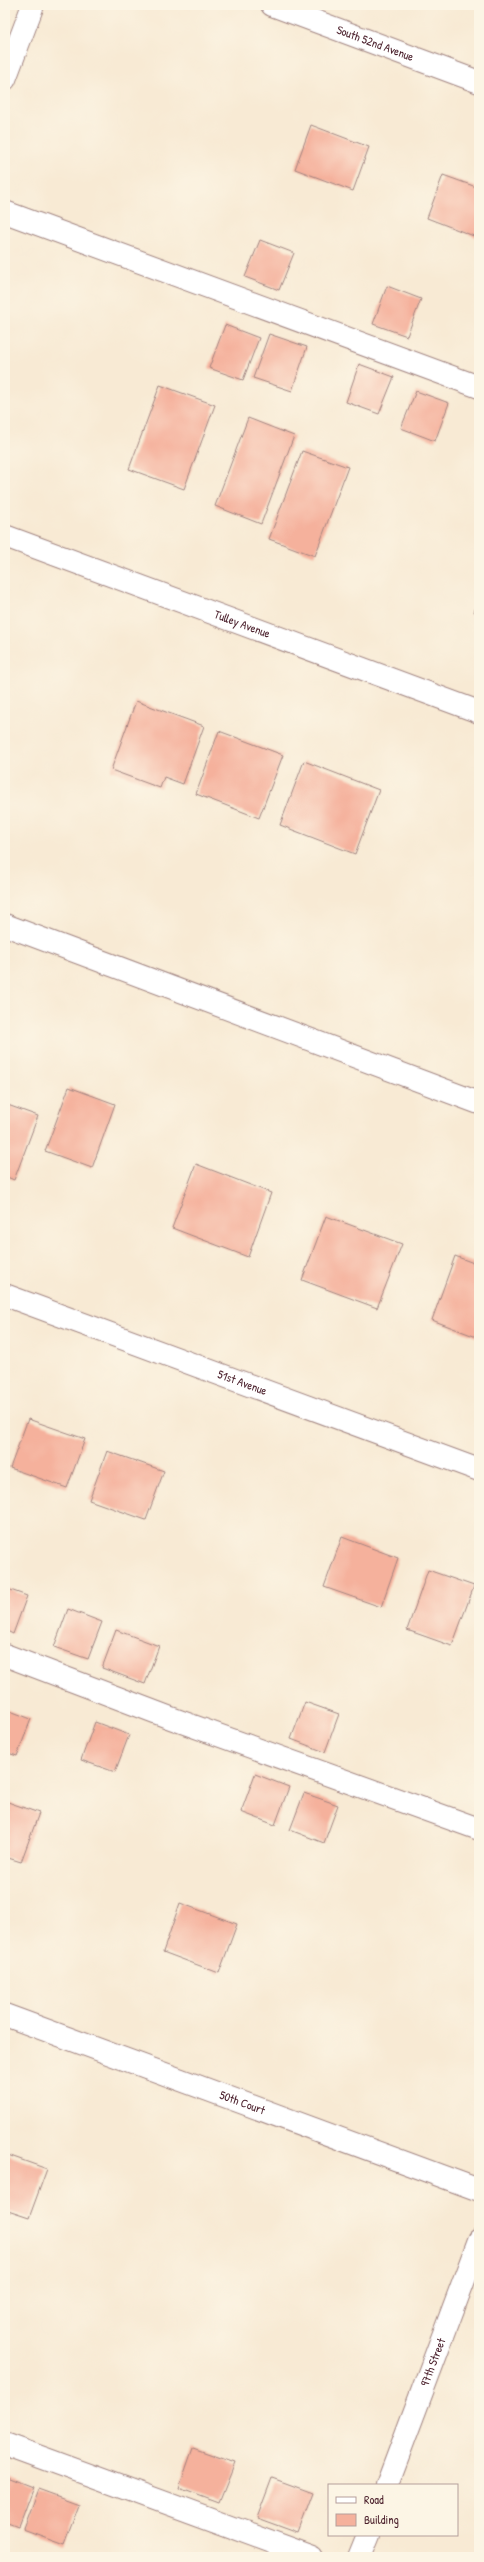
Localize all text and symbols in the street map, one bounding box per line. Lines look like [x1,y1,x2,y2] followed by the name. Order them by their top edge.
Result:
[334,21,416,65] street label: South 52nd Avenue
[212,605,273,642] street label: Tulley Avenue
[215,1365,270,1399] street label: 51st Avenue
[217,2086,269,2119] street label: 50th Court
[416,2335,450,2389] street label: 97th Street
[328,2484,458,2536] legend
[364,2491,384,2508] text: Road
[364,2511,399,2528] text: Building

